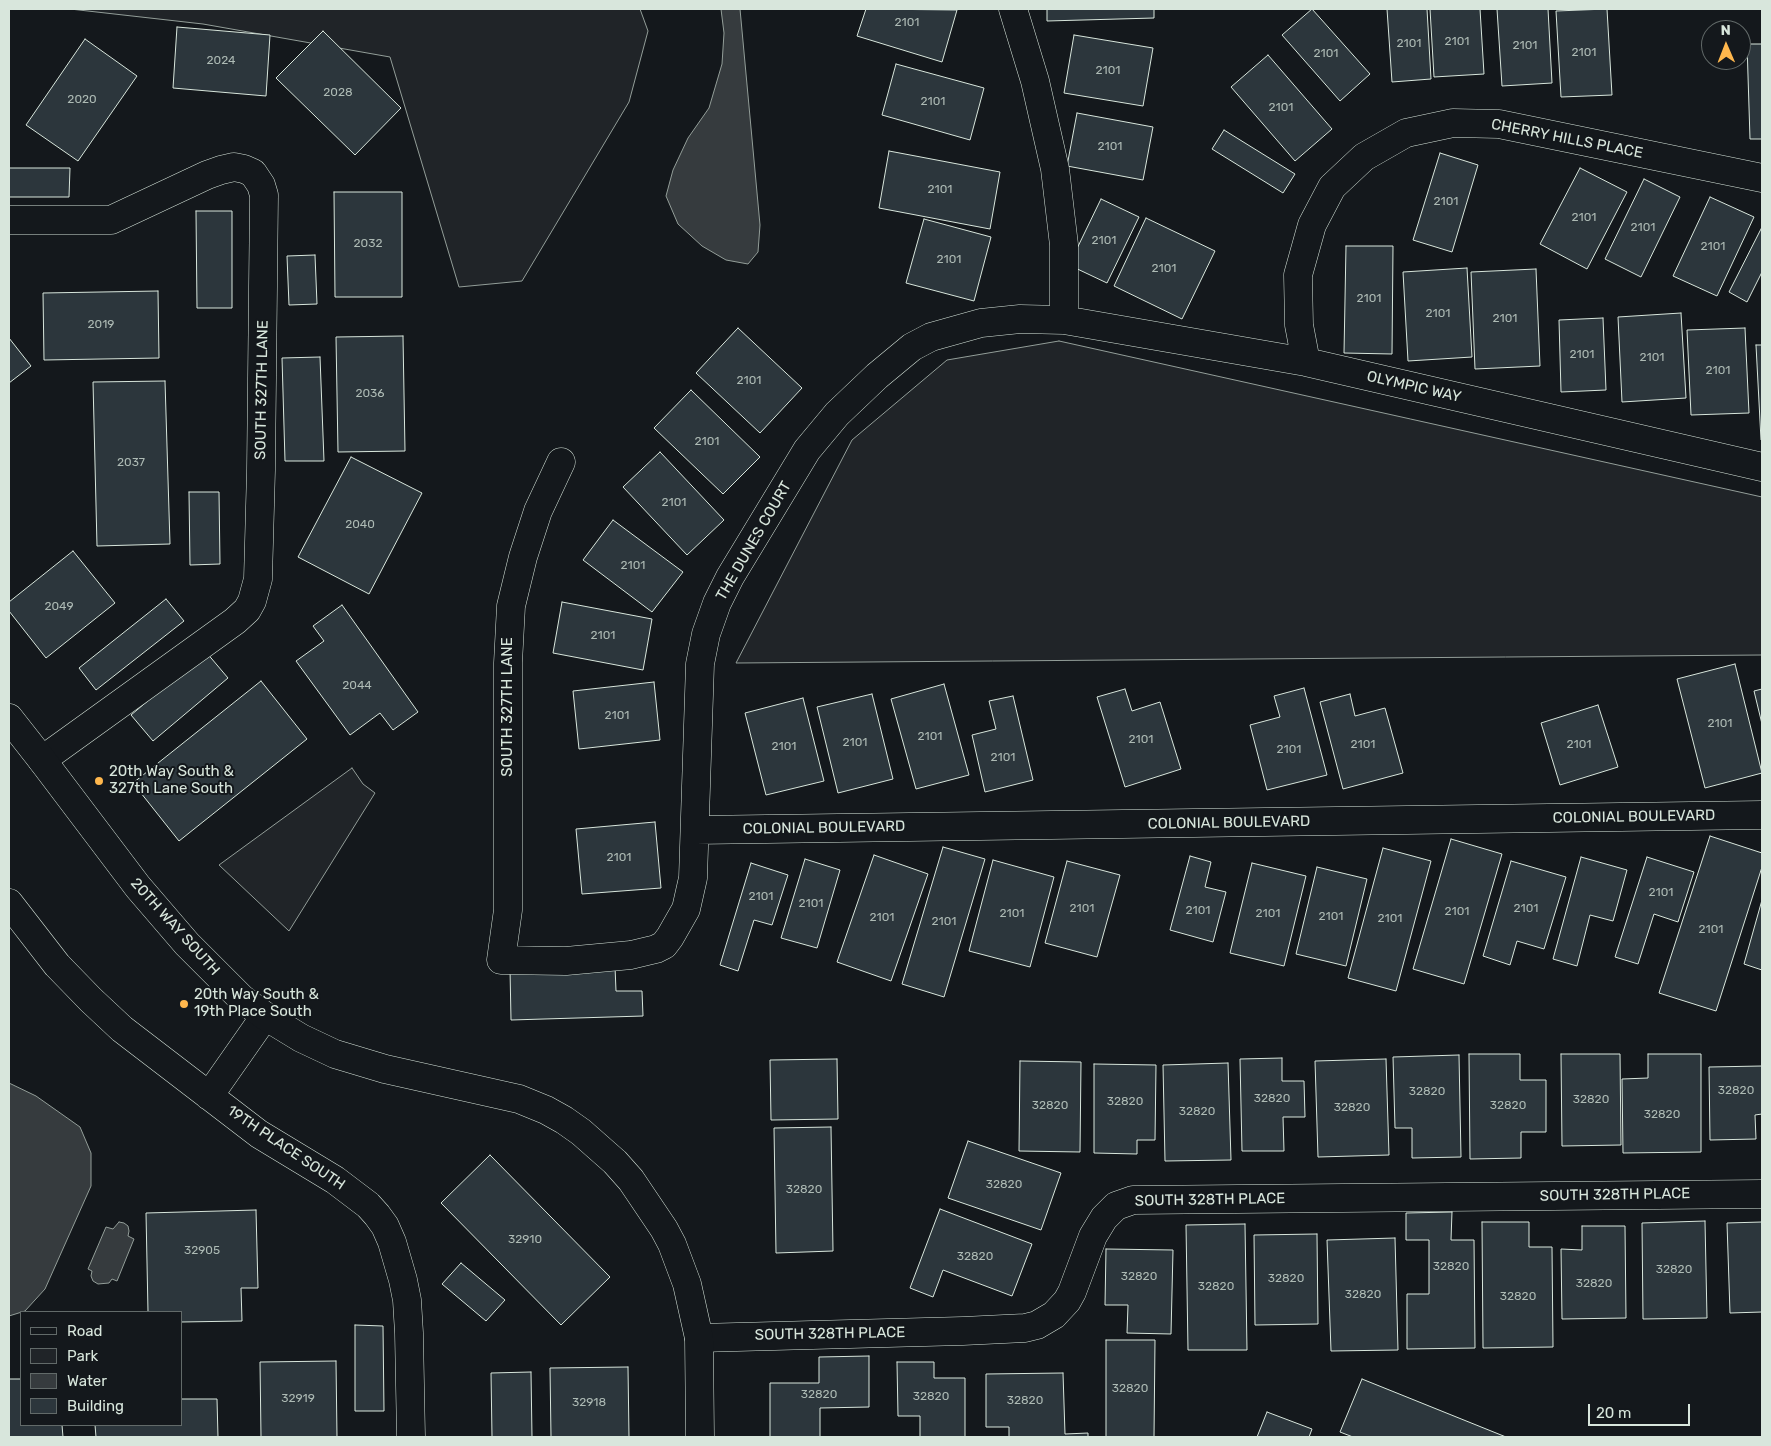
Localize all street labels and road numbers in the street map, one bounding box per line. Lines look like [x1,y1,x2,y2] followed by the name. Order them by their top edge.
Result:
[1490,115,1644,163] street label: CHERRY HILLS PLACE
[252,320,272,460] street label: SOUTH 327TH LANE
[1365,367,1463,407] street label: OLYMPIC WAY
[713,478,795,604] street label: THE DUNES COURT
[499,637,517,777] street label: SOUTH 327TH LANE
[1553,807,1715,827] street label: COLONIAL BOULEVARD
[1148,813,1310,833] street label: COLONIAL BOULEVARD
[743,818,905,838] street label: COLONIAL BOULEVARD
[127,875,223,979] street label: 20TH WAY SOUTH
[224,1102,348,1194] street label: 19TH PLACE SOUTH
[1540,1185,1690,1205] street label: SOUTH 328TH PLACE
[1135,1190,1285,1210] street label: SOUTH 328TH PLACE
[755,1324,905,1344] street label: SOUTH 328TH PLACE

